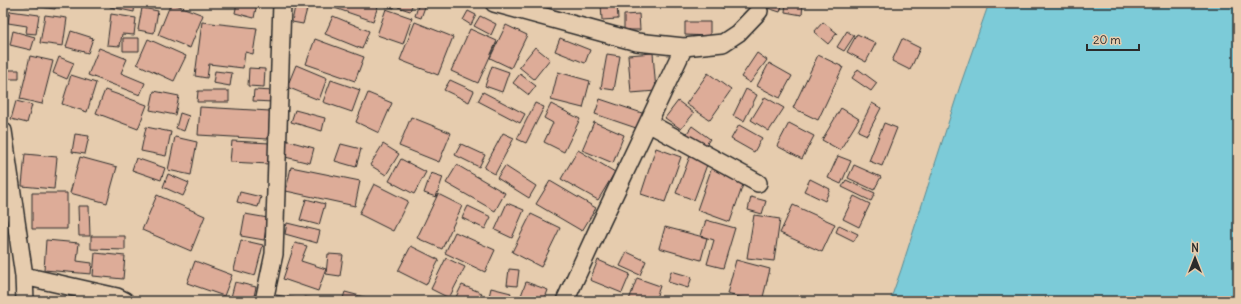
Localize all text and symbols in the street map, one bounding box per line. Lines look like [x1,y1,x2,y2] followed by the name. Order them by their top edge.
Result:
[1087,26,1139,52] scale bar
[1093,32,1121,47] text: 20 m
[1175,238,1215,278] north arrow
[1191,241,1199,255] text: N

